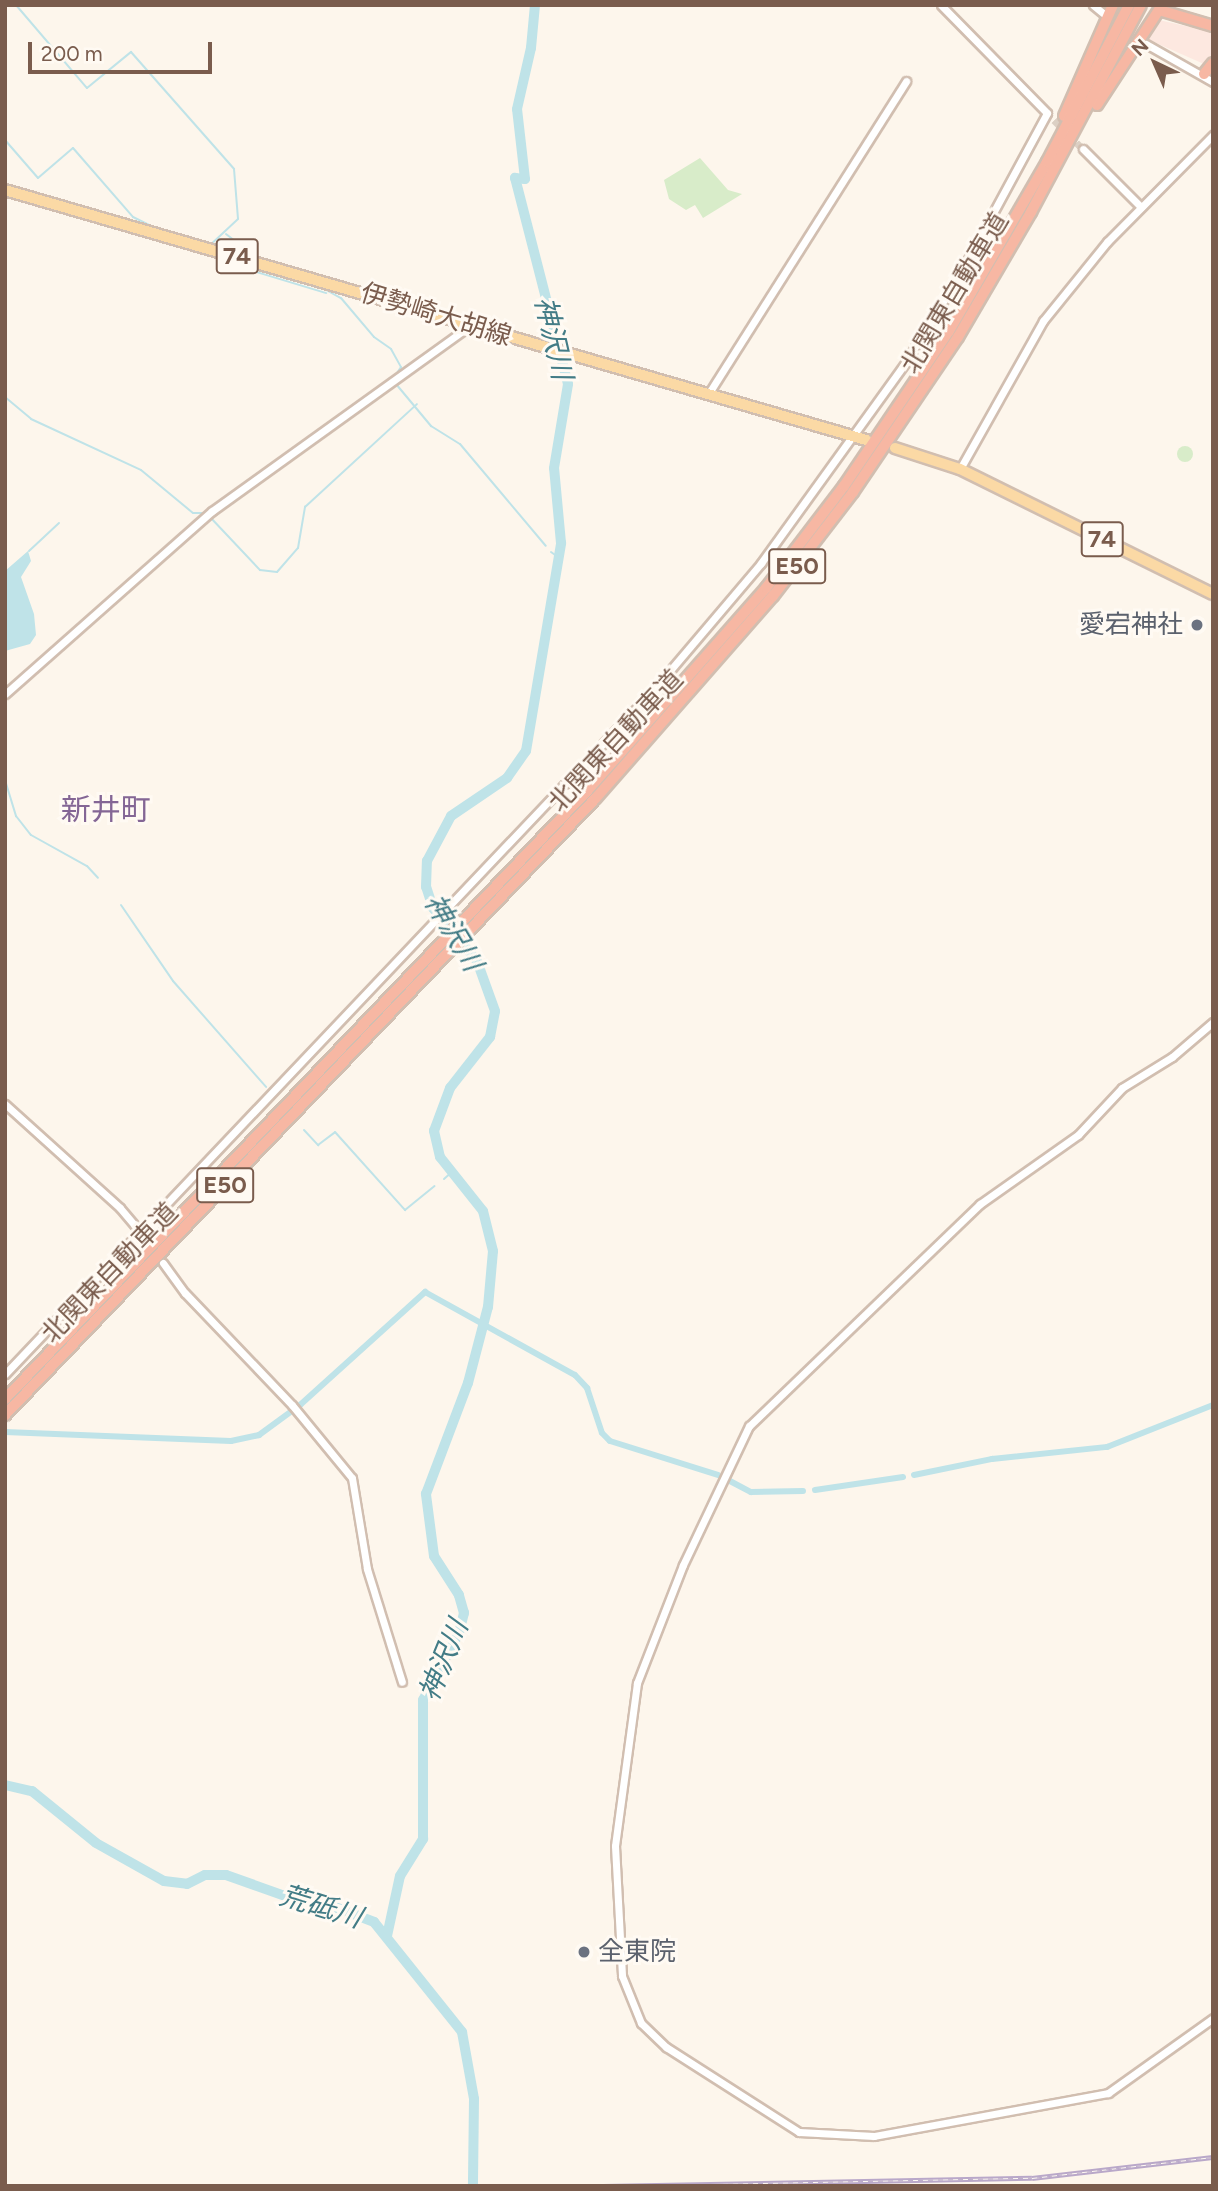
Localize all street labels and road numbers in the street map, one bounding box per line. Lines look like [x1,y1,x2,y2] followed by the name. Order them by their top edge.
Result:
[895,207,1015,379] street label: 北関東自動車道
[214,235,260,276] road number: 74
[357,277,515,353] street label: 伊勢崎大胡線
[1079,518,1125,560] road number: 74
[767,546,827,586] road number: E50
[543,664,689,818] street label: 北関東自動車道
[195,1164,255,1205] road number: E50
[36,1197,184,1349] street label: 北関東自動車道

